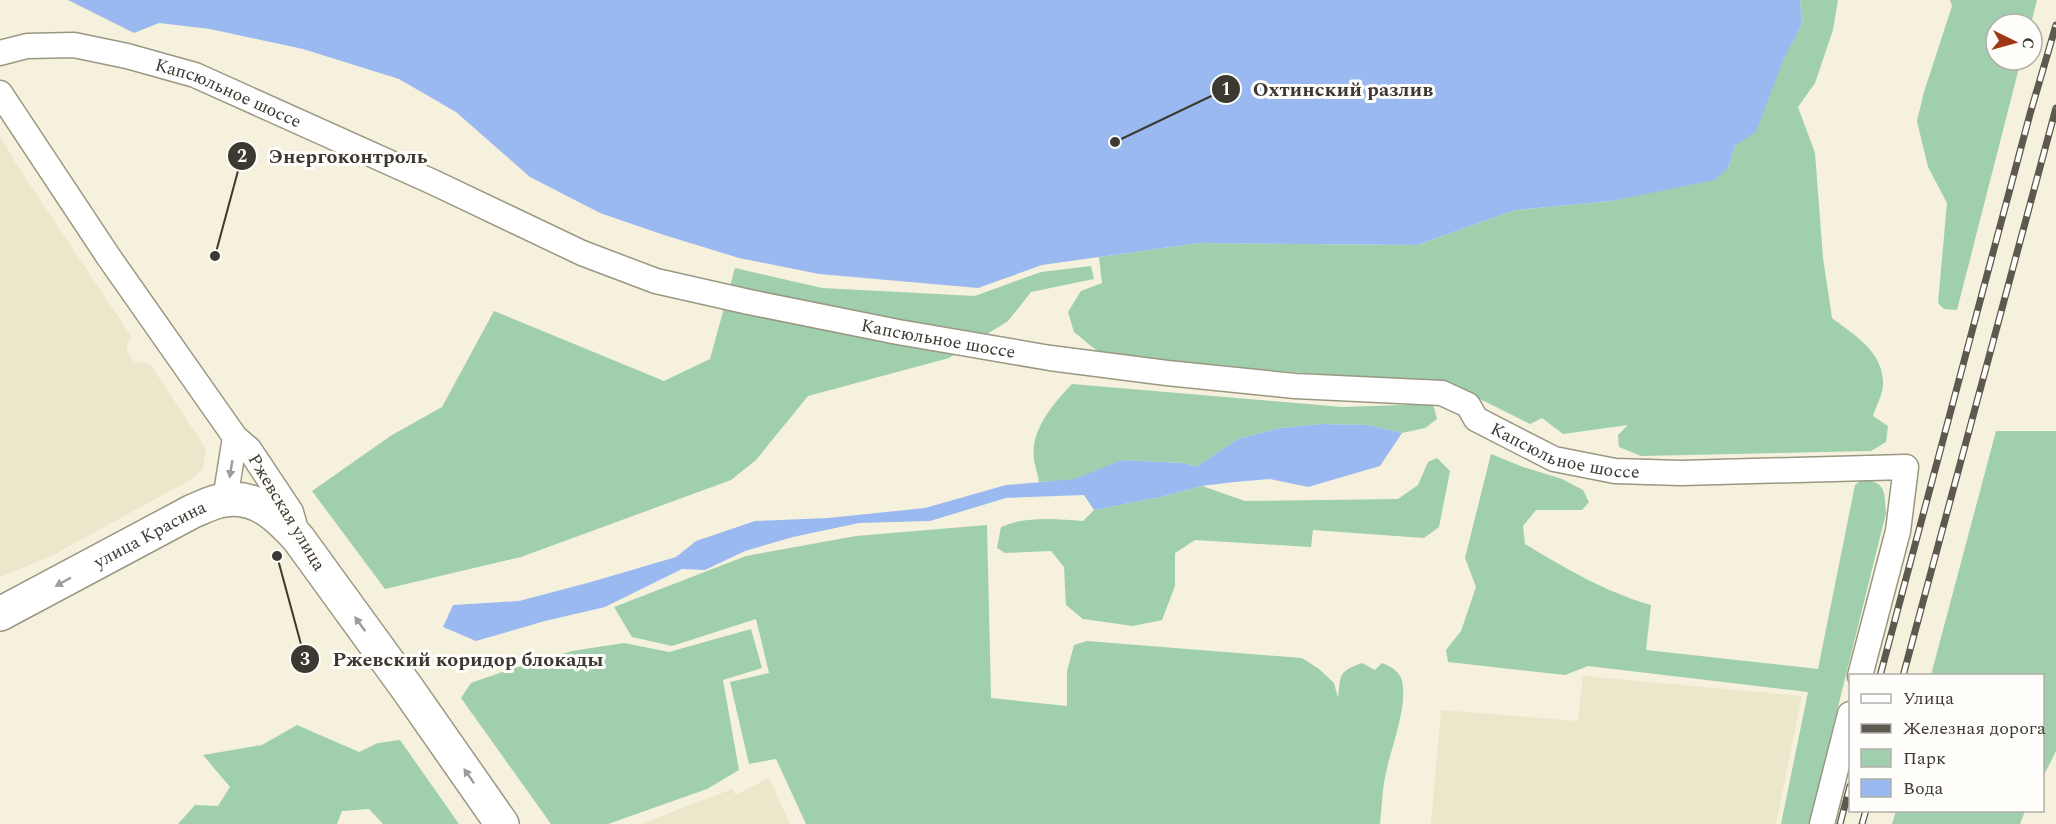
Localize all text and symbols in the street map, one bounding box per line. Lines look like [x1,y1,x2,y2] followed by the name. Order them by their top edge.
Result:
[1984,12,2044,72] north arrow
[2015,37,2040,50] text: С
[152,51,306,135] street label: Капсюльное шоссе
[1211,70,1445,108] callout: Охтинский разлив
[1253,75,1433,105] text: Охтинский разлив
[1221,76,1231,103] text: 1
[227,137,440,175] callout: Энергоконтроль
[269,142,428,172] text: Энергоконтроль
[237,143,247,170] text: 2
[859,312,1018,366] street label: Капсюльное шоссе
[1486,416,1640,486] street label: Капсюльное шоссе
[241,448,332,576] street label: Ржевская улица
[226,459,235,478] one-way arrow
[88,494,211,576] street label: улица Красина
[55,577,72,587] one-way arrow
[354,616,366,632] one-way arrow
[290,640,615,678] callout: Ржевский коридор блокады
[332,645,604,675] text: Ржевский коридор блокады
[300,646,310,673] text: 3
[1849,674,2044,812] legend
[1903,685,1954,712] text: Улица
[1903,715,2046,742] text: Железная дорога
[1903,745,1946,772] text: Парк
[463,769,475,785] one-way arrow
[1903,775,1943,802] text: Вода

